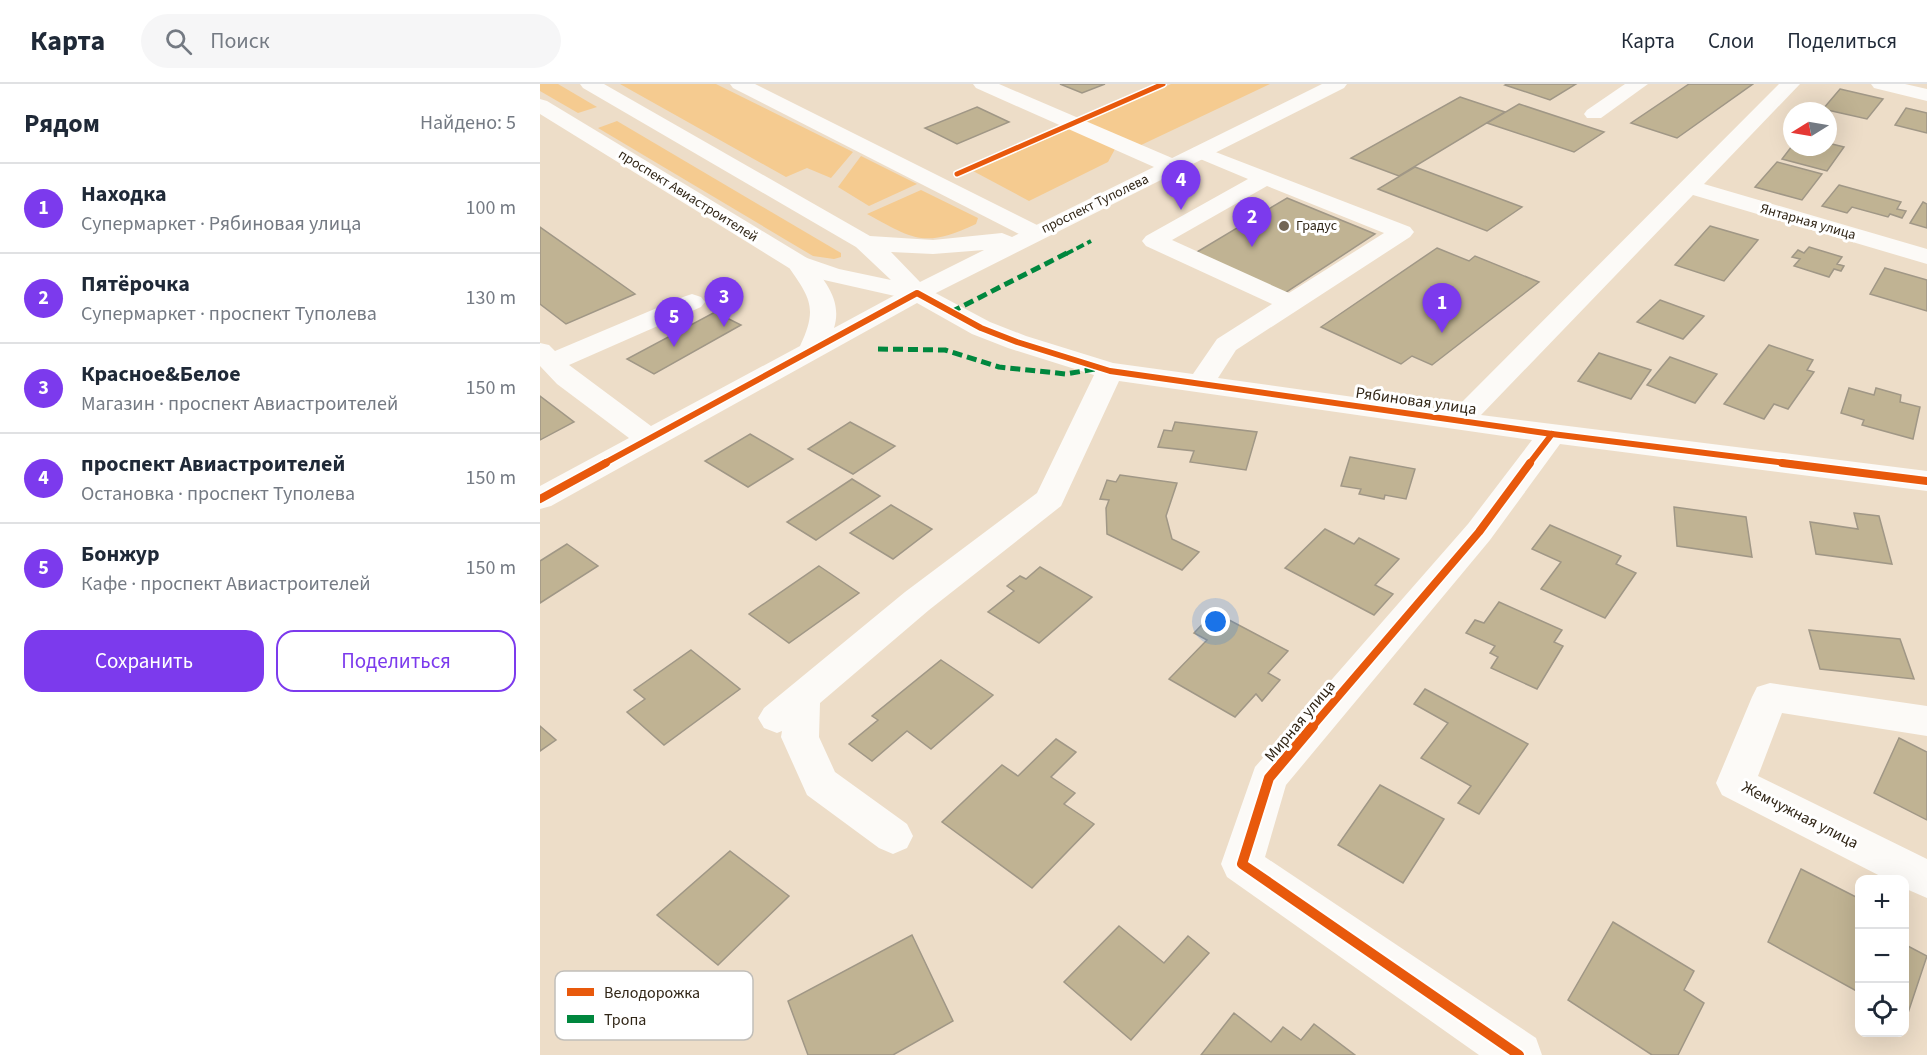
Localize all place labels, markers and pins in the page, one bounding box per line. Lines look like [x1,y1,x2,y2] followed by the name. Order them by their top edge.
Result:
[1162,160,1200,210] pin: 4
[1232,198,1272,247] pin: 2
[1296,216,1338,236] place label: Градус
[1277,219,1291,233] marker: Градус
[704,278,744,327] pin: 3
[1422,284,1462,333] pin: 1
[654,298,694,347] pin: 5

